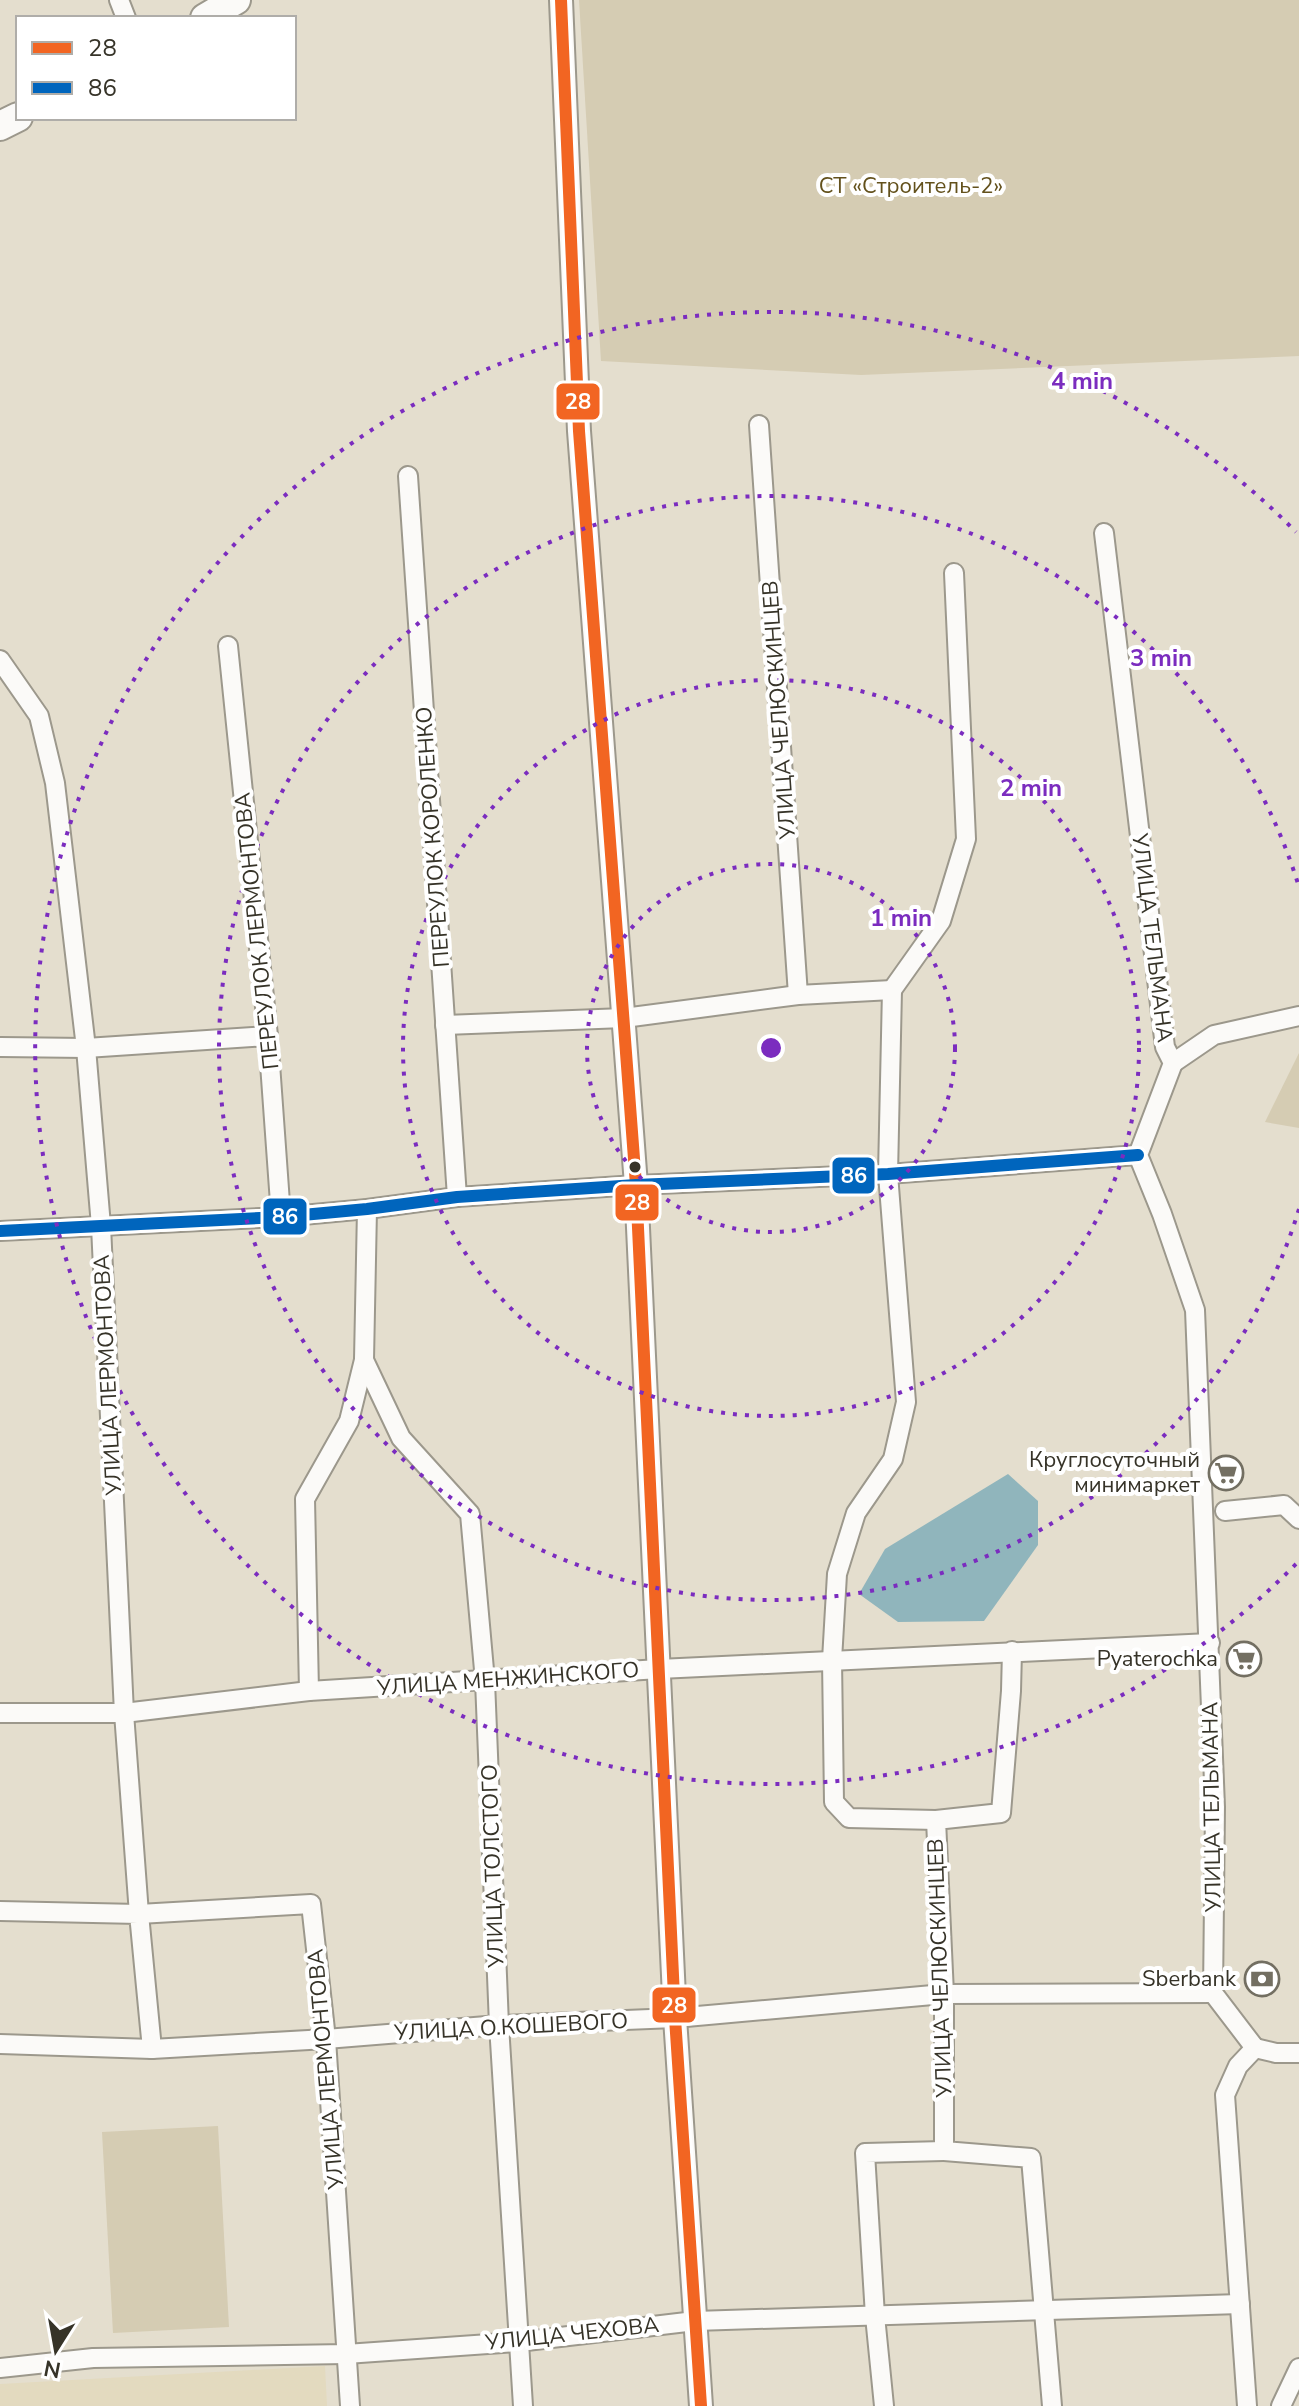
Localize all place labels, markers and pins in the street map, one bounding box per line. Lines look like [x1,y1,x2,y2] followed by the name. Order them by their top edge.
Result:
[757,1034,785,1062] centre of rings
[627,1159,643,1175] unlabelled marker
[1029,1445,1200,1500] place label: Круглосуточный минимаркет
[1207,1454,1245,1492] supermarket icon: Круглосуточный минимаркет
[1225,1640,1263,1678] supermarket icon: Pyaterochka
[1097,1644,1218,1674] place label: Pyaterochka
[1243,1960,1281,1998] bank icon: Sberbank
[1142,1964,1237,1994] place label: Sberbank

